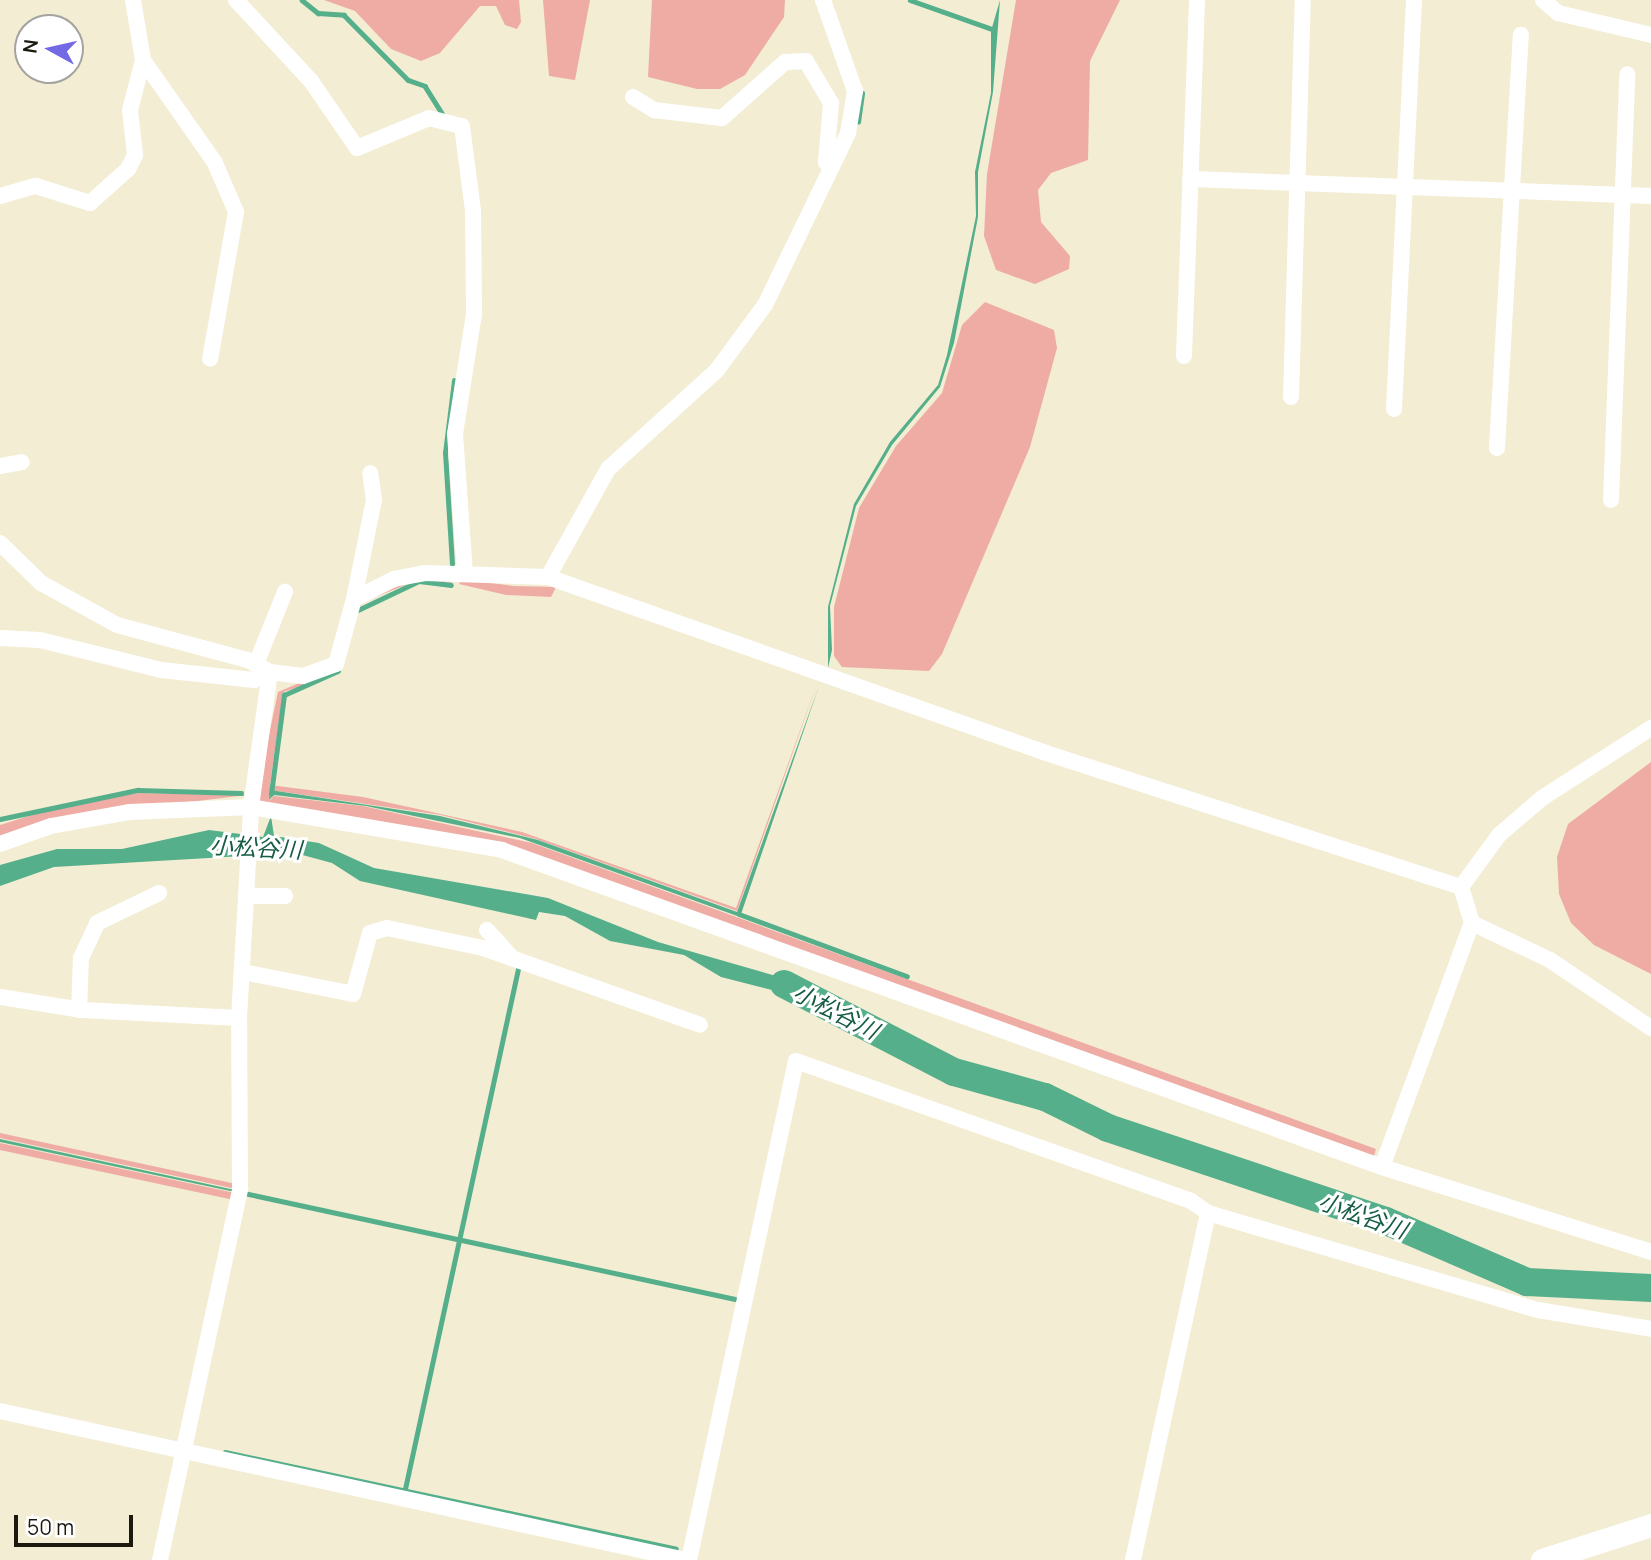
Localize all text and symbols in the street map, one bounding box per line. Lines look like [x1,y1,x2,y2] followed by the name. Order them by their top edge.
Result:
[14,14,84,84] north arrow
[16,38,44,55] text: N
[209,831,303,863] water label: 小松谷川
[789,978,883,1044] water label: 小松谷川
[1315,1186,1411,1244] water label: 小松谷川
[18,1500,136,1544] scale bar
[27,1513,74,1541] text: 50 m

